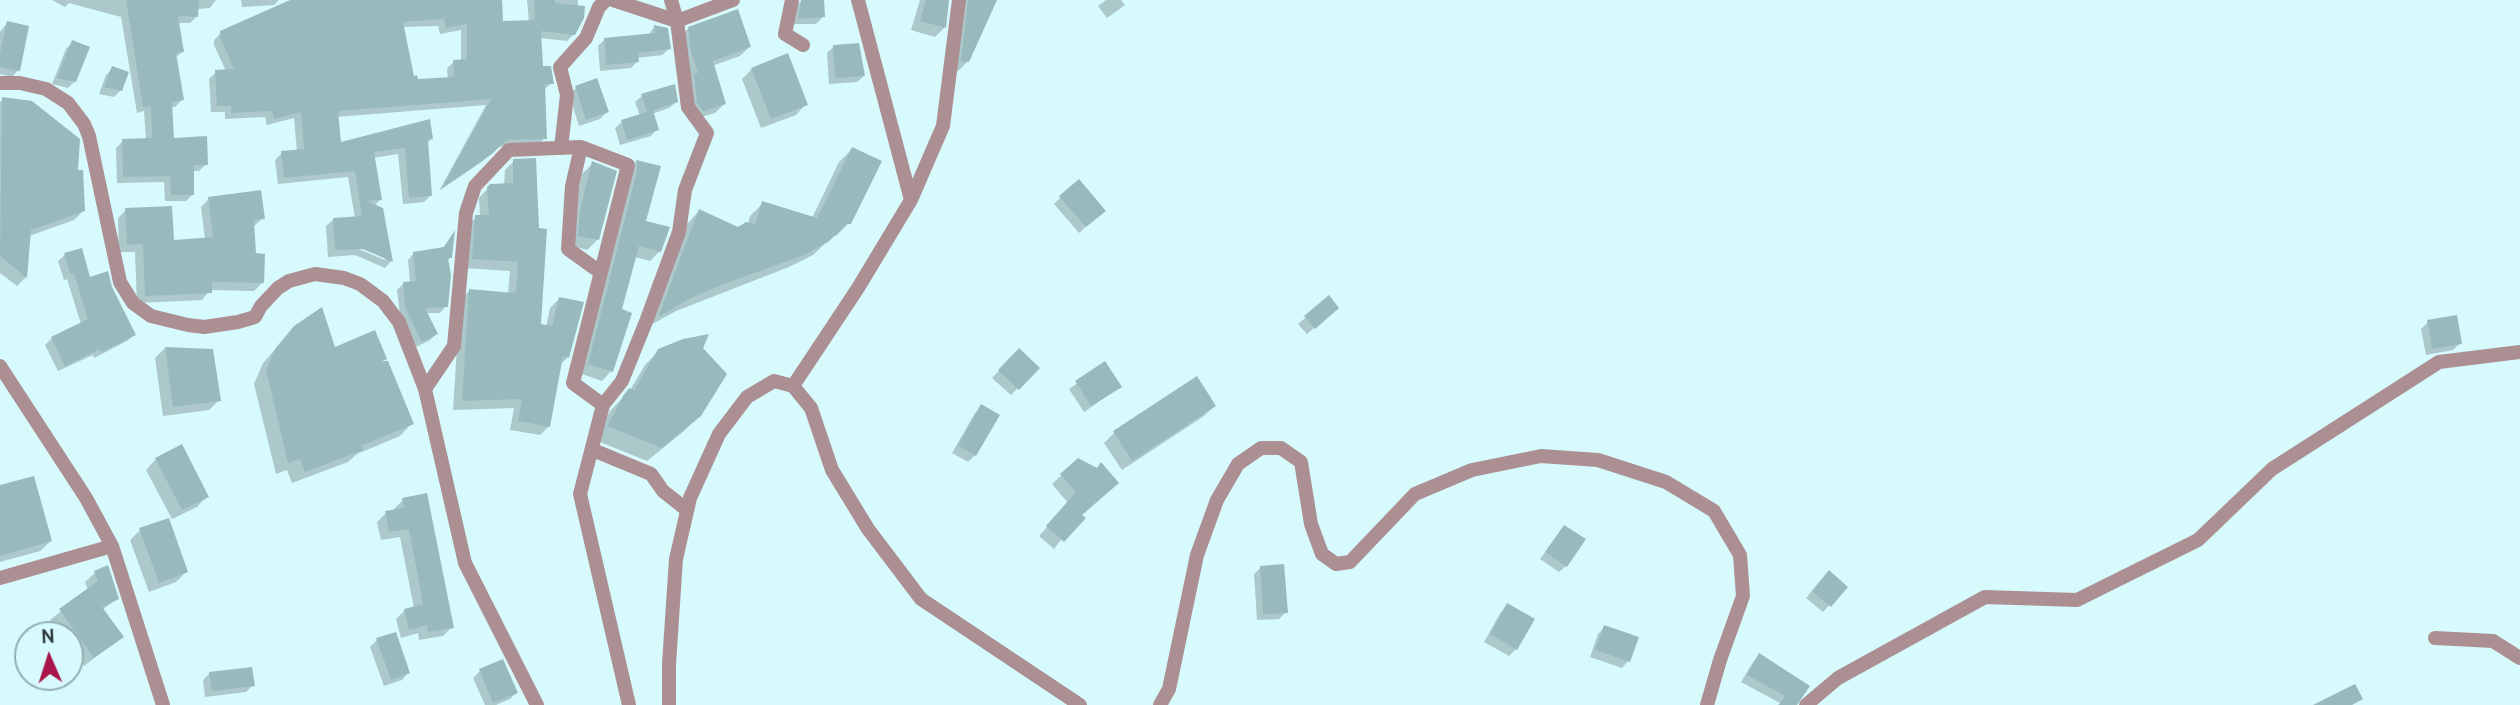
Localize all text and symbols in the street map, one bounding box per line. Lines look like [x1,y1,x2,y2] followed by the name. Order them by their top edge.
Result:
[14,621,84,691] north arrow
[41,625,55,648] text: N

